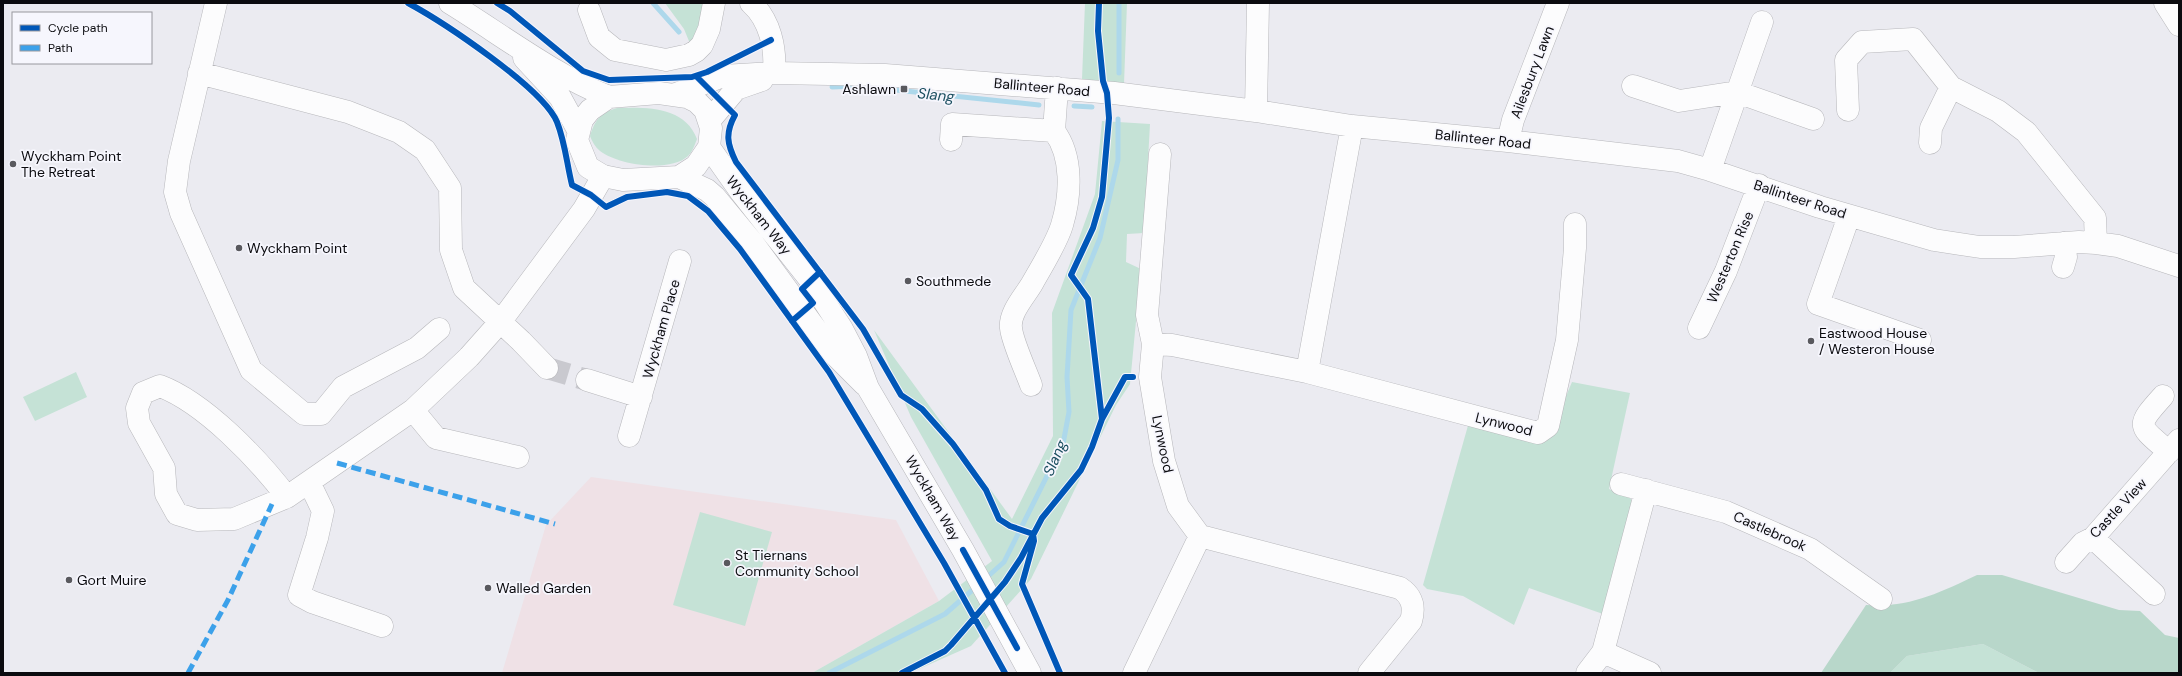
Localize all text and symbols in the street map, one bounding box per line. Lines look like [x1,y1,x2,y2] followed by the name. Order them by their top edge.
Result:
[12,12,152,64] legend
[48,20,108,36] text: Cycle path
[1506,23,1558,121] street label: Ailesbury Lawn
[48,40,73,56] text: Path
[993,74,1091,100] street label: Ballinteer Road
[842,80,896,98] place label: Ashlawn
[916,83,956,107] water label: Slang
[899,84,909,94] marker: Ashlawn
[1434,125,1532,153] street label: Ballinteer Road
[21,147,122,181] place label: Wyckham Point The Retreat
[8,159,18,169] marker: Wyckham Point The Retreat
[722,172,796,258] street label: Wyckham Way
[1751,176,1849,222] street label: Ballinteer Road
[1703,208,1757,306] street label: Westerton Rise
[247,239,348,257] place label: Wyckham Point
[234,243,244,253] marker: Wyckham Point
[916,272,991,290] place label: Southmede
[903,276,913,286] marker: Southmede
[638,277,684,381] street label: Wyckham Place
[1819,324,1935,358] place label: Eastwood House / Westeron House
[1806,336,1816,346] marker: Eastwood House / Westeron House
[1474,408,1534,440] street label: Lynwood
[1148,414,1178,474] street label: Lynwood
[1039,436,1072,479] water label: Slang
[901,452,965,544] street label: Wyckham Way
[2086,474,2151,542] street label: Castle View
[1731,507,1809,555] street label: Castlebrook
[735,546,859,580] place label: St Tiernans Community School
[722,558,732,568] marker: St Tiernans Community School
[77,571,146,589] place label: Gort Muire
[64,575,74,585] marker: Gort Muire
[496,579,591,597] place label: Walled Garden
[483,583,493,593] marker: Walled Garden

